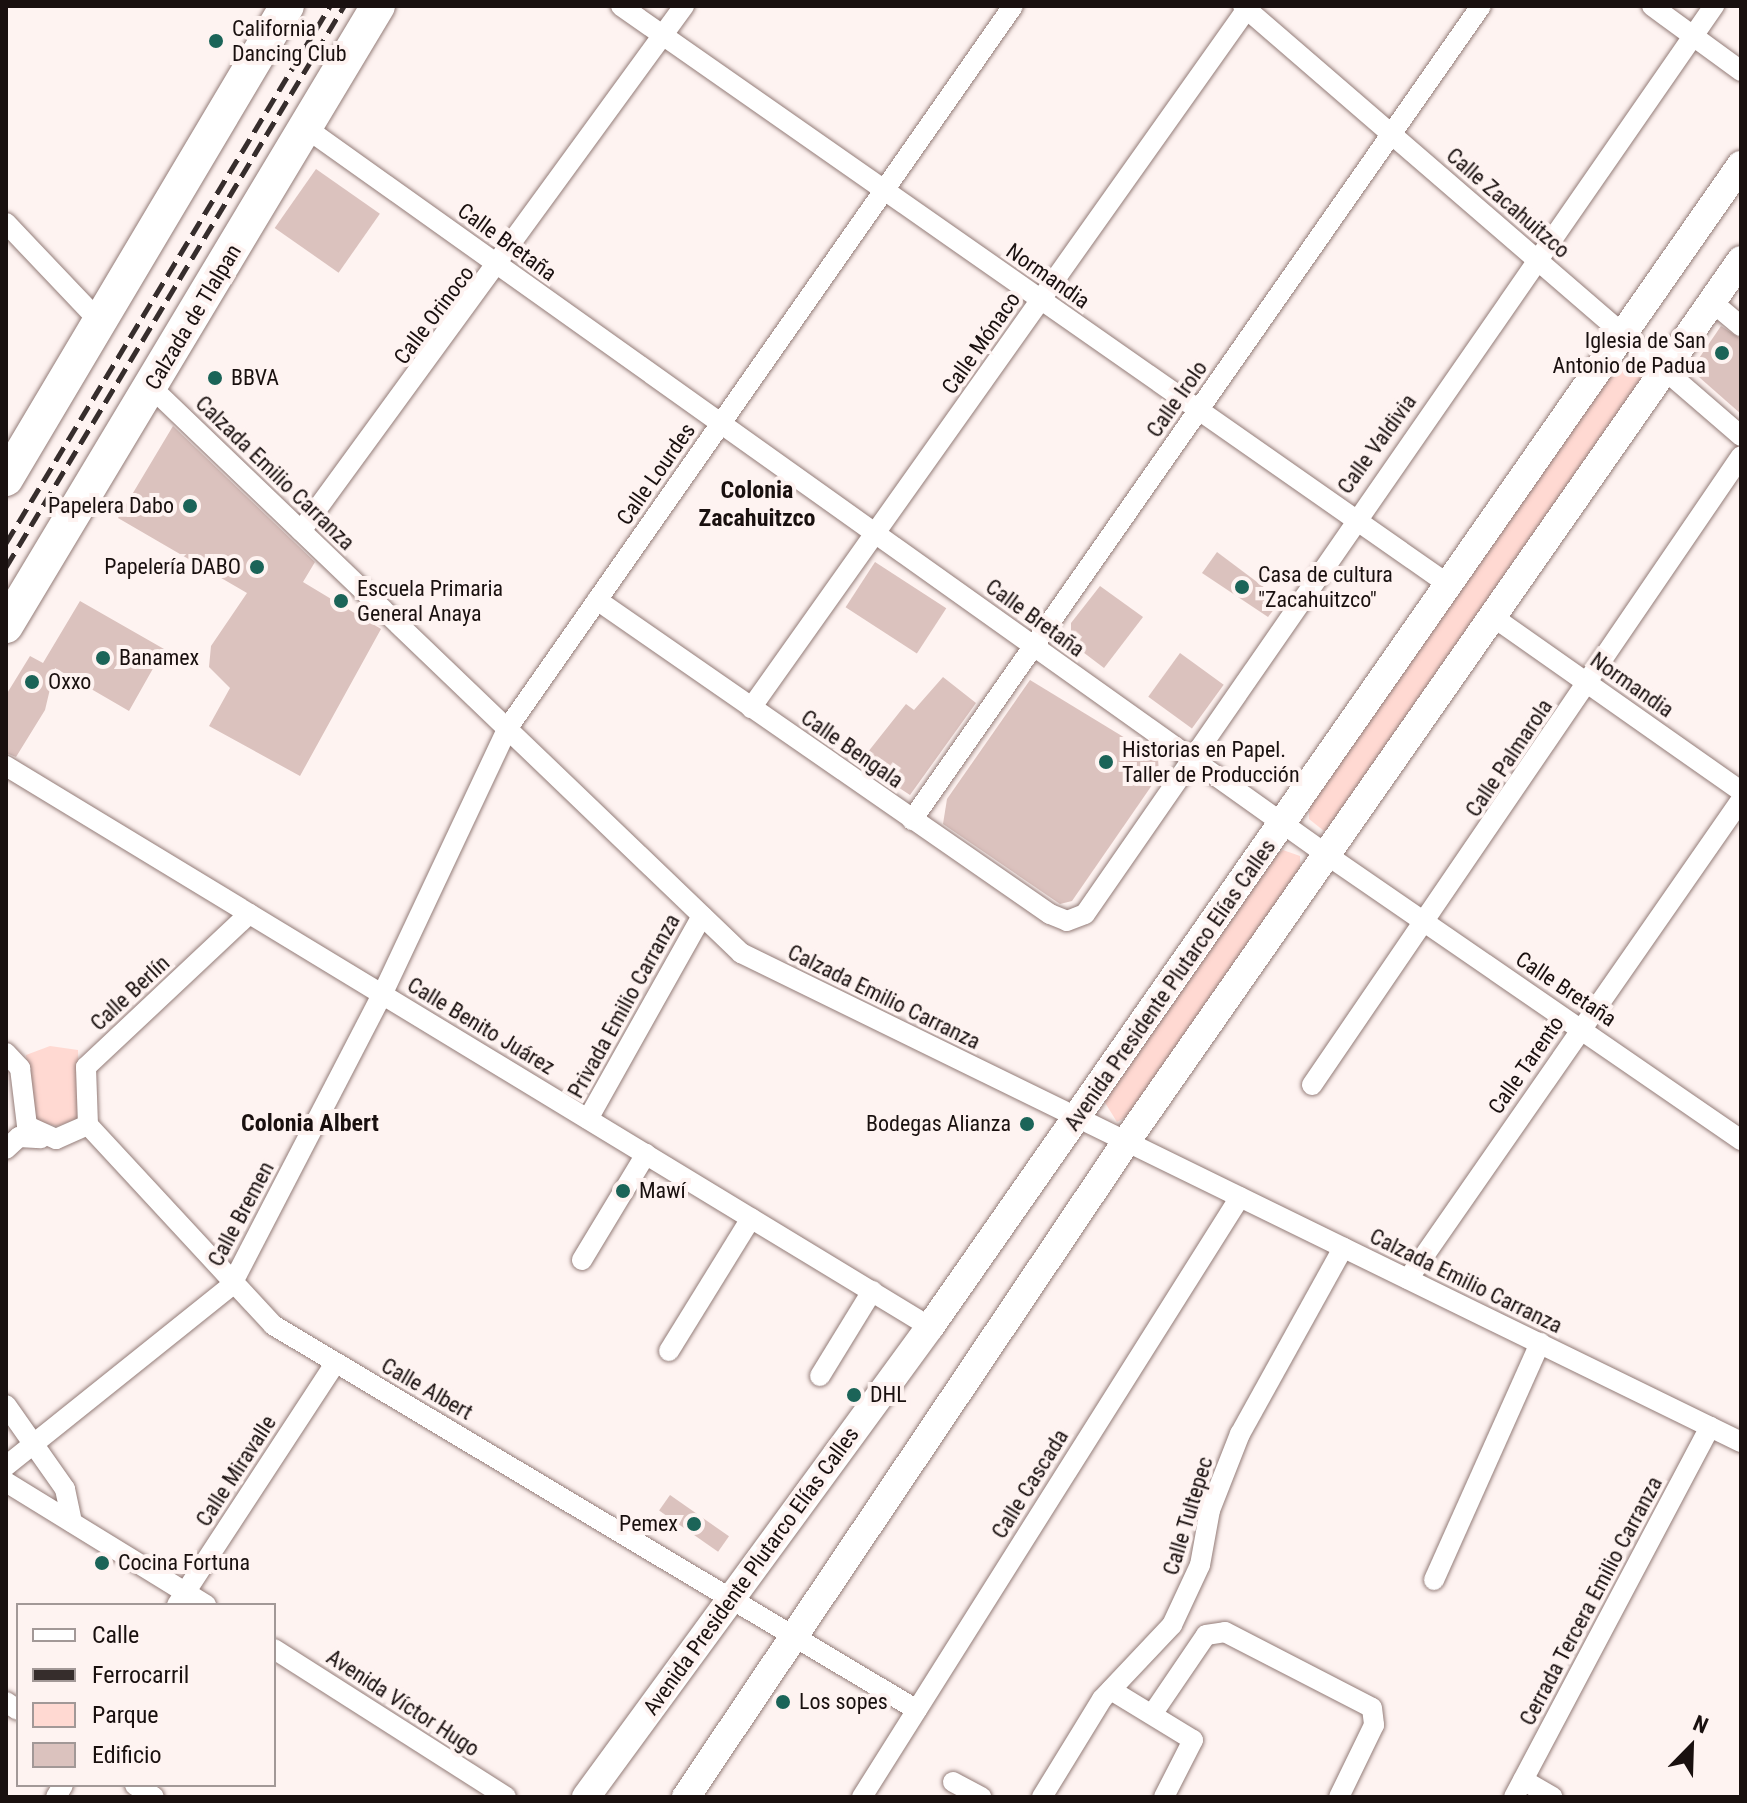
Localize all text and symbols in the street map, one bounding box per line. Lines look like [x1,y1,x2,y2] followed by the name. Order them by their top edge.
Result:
[232,15,347,66] place label: California Dancing Club
[207,32,225,50] marker: California Dancing Club
[1441,142,1575,264] street label: Calle Zacahuitzco
[453,197,561,287] street label: Calle Bretaña
[1001,238,1095,314] street label: Normandia
[139,239,247,395] street label: Calzada de Tlalpan
[388,261,480,369] street label: Calle Orinoco
[936,287,1026,399] street label: Calle Mónaco
[1553,327,1706,378] place label: Iglesia de San Antonio de Padua
[1713,344,1731,362] marker: Iglesia de San Antonio de Padua
[1141,356,1213,442] street label: Calle Irolo
[231,365,279,391] place label: BBVA
[206,369,224,387] marker: BBVA
[1332,389,1422,499] street label: Calle Valdivia
[190,390,360,556] street label: Calzada Emilio Carranza
[611,418,701,530] street label: Calle Lourdes
[698,477,816,533] district label: Colonia Zacahuitzco
[48,493,174,519] place label: Papelera Dabo
[181,497,199,515] marker: Papelera Dabo
[104,554,241,580] place label: Papelería DABO
[248,558,266,576] marker: Papelería DABO
[1258,561,1393,612] place label: Casa de cultura "Zacahuitzco"
[981,573,1089,663] street label: Calle Bretaña
[357,575,503,626] place label: Escuela Primaria General Anaya
[1233,578,1251,596] marker: Casa de cultura "Zacahuitzco"
[332,592,350,610] marker: Escuela Primaria General Anaya
[119,645,199,671] place label: Banamex
[1585,647,1679,723] street label: Normandia
[94,649,112,667] marker: Banamex
[48,669,91,695] place label: Oxxo
[23,673,41,691] marker: Oxxo
[1460,694,1558,822] street label: Calle Palmarola
[796,704,908,794] street label: Calle Bengala
[1122,736,1300,788] place label: Historias en Papel. Taller de Producción
[1097,753,1115,771] marker: Historias en Papel. Taller de Producción
[1059,834,1281,1136] street label: Avenida Presidente Plutarco Elías Calles
[562,909,686,1103] street label: Privada Emilio Carranza
[783,939,985,1055] street label: Calzada Emilio Carranza
[1511,946,1621,1032] street label: Calle Bretaña
[85,950,175,1036] street label: Calle Berlín
[403,972,559,1080] street label: Calle Benito Juárez
[1482,1011,1570,1119] street label: Calle Tarento
[241,1110,379,1138] district label: Colonia Albert
[866,1111,1011,1137] place label: Bodegas Alianza
[1018,1115,1036,1133] marker: Bodegas Alianza
[202,1157,280,1271] street label: Calle Bremen
[639,1178,686,1204] place label: Mawí
[614,1182,632,1200] marker: Mawí
[1365,1223,1567,1339] street label: Calzada Emilio Carranza
[377,1352,477,1426] street label: Calle Albert
[870,1382,907,1408] place label: DHL
[845,1386,863,1404] marker: DHL
[190,1411,282,1531] street label: Calle Miravalle
[638,1422,864,1720] street label: Avenida Presidente Plutarco Elías Calles
[986,1425,1074,1543] street label: Calle Cascada
[1157,1453,1219,1579] street label: Calle Tultepec
[1514,1472,1668,1730] street label: Cerrada Tercera Emilio Carranza
[619,1511,678,1537] place label: Pemex
[685,1515,703,1533] marker: Pemex
[118,1550,250,1576] place label: Cocina Fortuna
[93,1554,111,1572] marker: Cocina Fortuna
[16,1603,276,1787] legend
[92,1621,139,1649] text: Calle
[322,1644,484,1762] street label: Avenida Víctor Hugo
[92,1661,189,1689] text: Ferrocarril
[799,1689,888,1715] place label: Los sopes
[774,1693,792,1711] marker: Los sopes
[92,1701,159,1729] text: Parque
[1651,1707,1731,1787] north arrow
[1689,1710,1712,1739] text: N
[92,1741,162,1769] text: Edificio

